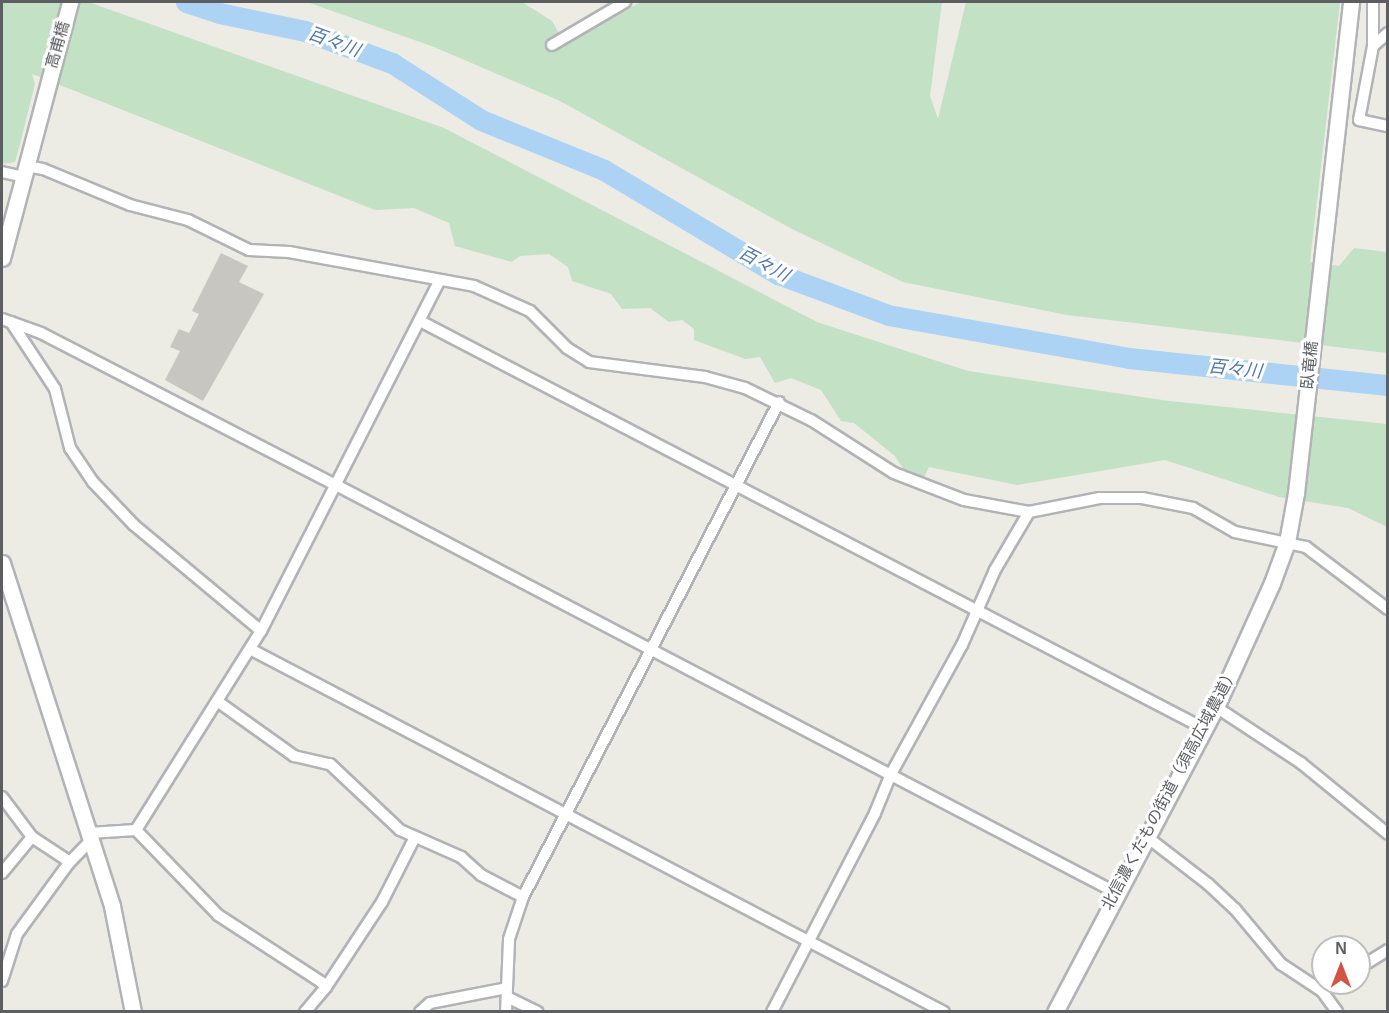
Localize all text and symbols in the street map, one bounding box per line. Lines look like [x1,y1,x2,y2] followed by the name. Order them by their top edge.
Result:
[42,19,74,71] street label: 高甫橋
[305,23,363,61] water label: 百々川
[735,242,793,286] water label: 百々川
[1298,340,1322,390] street label: 臥竜橋
[1207,355,1263,383] water label: 百々川
[1098,664,1242,914] street label: 北信濃くだもの街道（須高広域農道）
[1311,935,1371,995] north arrow
[1335,940,1347,957] text: N

